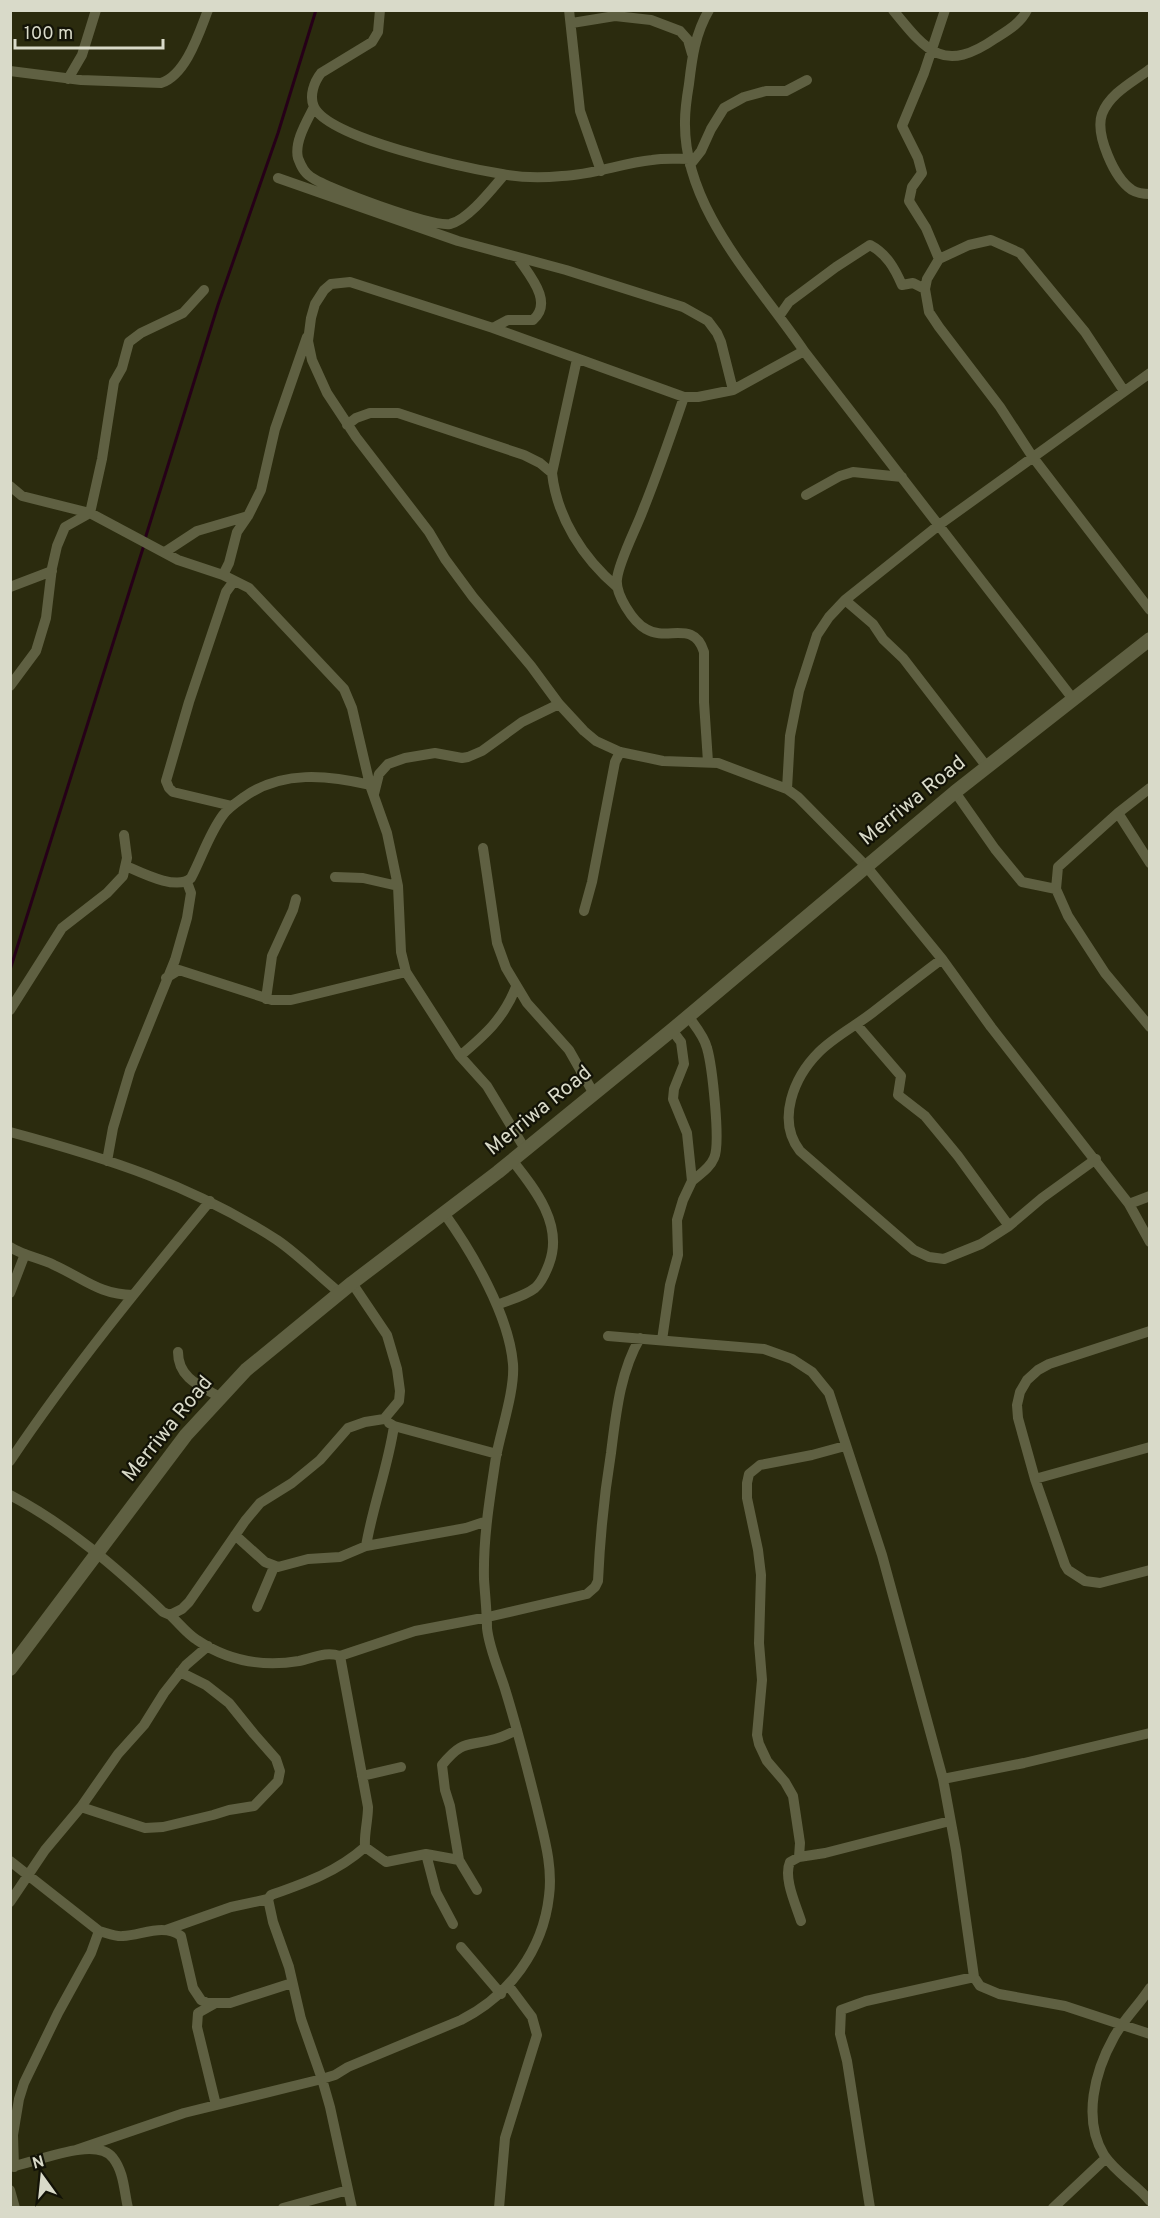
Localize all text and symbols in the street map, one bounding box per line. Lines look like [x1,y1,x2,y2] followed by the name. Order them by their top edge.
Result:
[15,12,164,50] scale bar
[24,23,73,46] text: 100 m
[854,750,972,852] street label: Merriwa Road
[480,1060,598,1162] street label: Merriwa Road
[117,1370,219,1488] street label: Merriwa Road
[12,2146,72,2206] north arrow
[30,2152,47,2175] text: N

